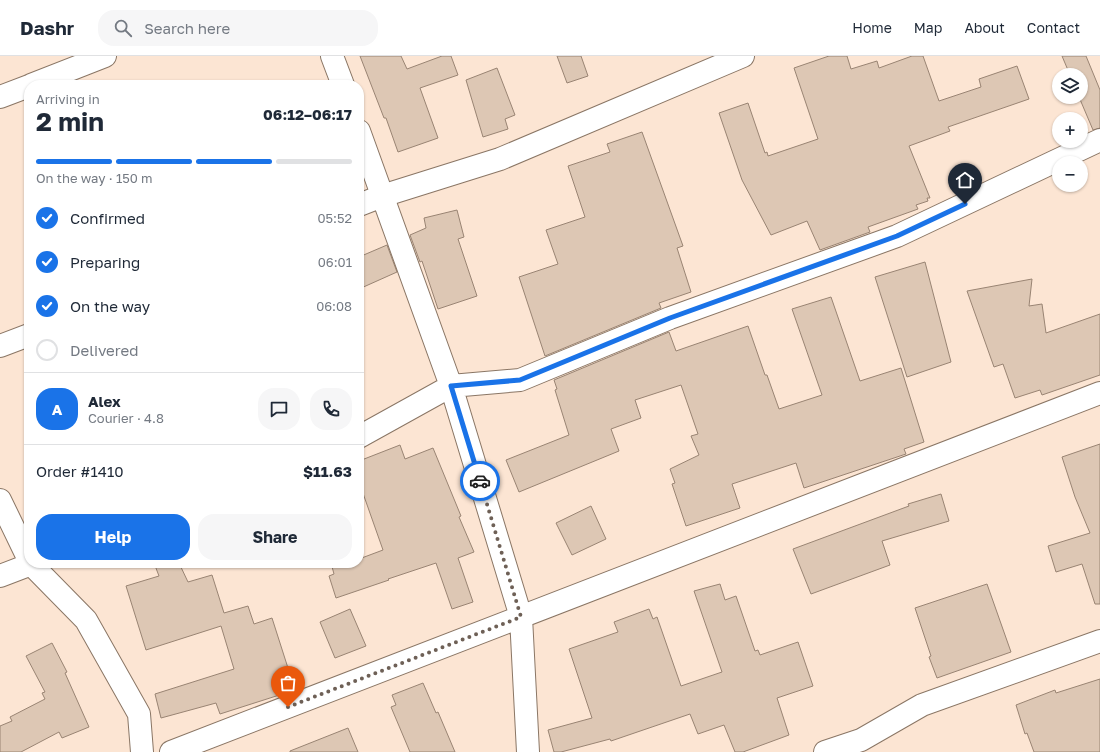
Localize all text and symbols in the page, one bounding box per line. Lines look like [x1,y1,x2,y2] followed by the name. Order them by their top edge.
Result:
[98,10,378,46] search box
[20,16,74,39] text: Dashr
[112,17,134,39] icon: search
[144,19,230,37] text: Search here
[852,19,892,36] text: Home
[914,19,942,36] text: Map
[964,19,1005,36] text: About
[1027,19,1080,36] text: Contact
[1052,68,1088,192] map controls
[1052,68,1088,104] button: layers
[36,91,100,107] text: Arriving in
[263,105,352,123] text: 06:12–06:17
[36,106,104,137] text: 2 min
[1052,112,1088,148] button: +
[1052,156,1088,192] button: −
[948,163,982,204] pin
[954,169,976,191] icon: home
[36,170,153,186] text: On the way · 150 m
[36,207,58,229] icon: check
[70,209,145,227] text: Confirmed
[317,210,352,226] text: 05:52
[36,251,58,273] icon: check
[70,253,140,271] text: Preparing
[318,254,352,270] text: 06:01
[36,295,58,317] icon: check
[70,297,150,315] text: On the way
[316,298,352,314] text: 06:08
[70,341,138,359] text: Delivered
[258,388,300,430] button: chat
[310,388,352,430] button: phone
[88,392,121,410] text: Alex
[52,400,62,418] text: A
[88,410,164,426] text: Courier · 4.8
[460,461,500,501] courier
[36,462,124,480] text: Order #1410
[303,462,352,480] text: $11.63
[469,470,491,492] icon: car
[36,514,190,560] button: Help
[198,514,352,560] button: Share
[271,666,305,707] pin
[277,672,299,694] icon: bag

